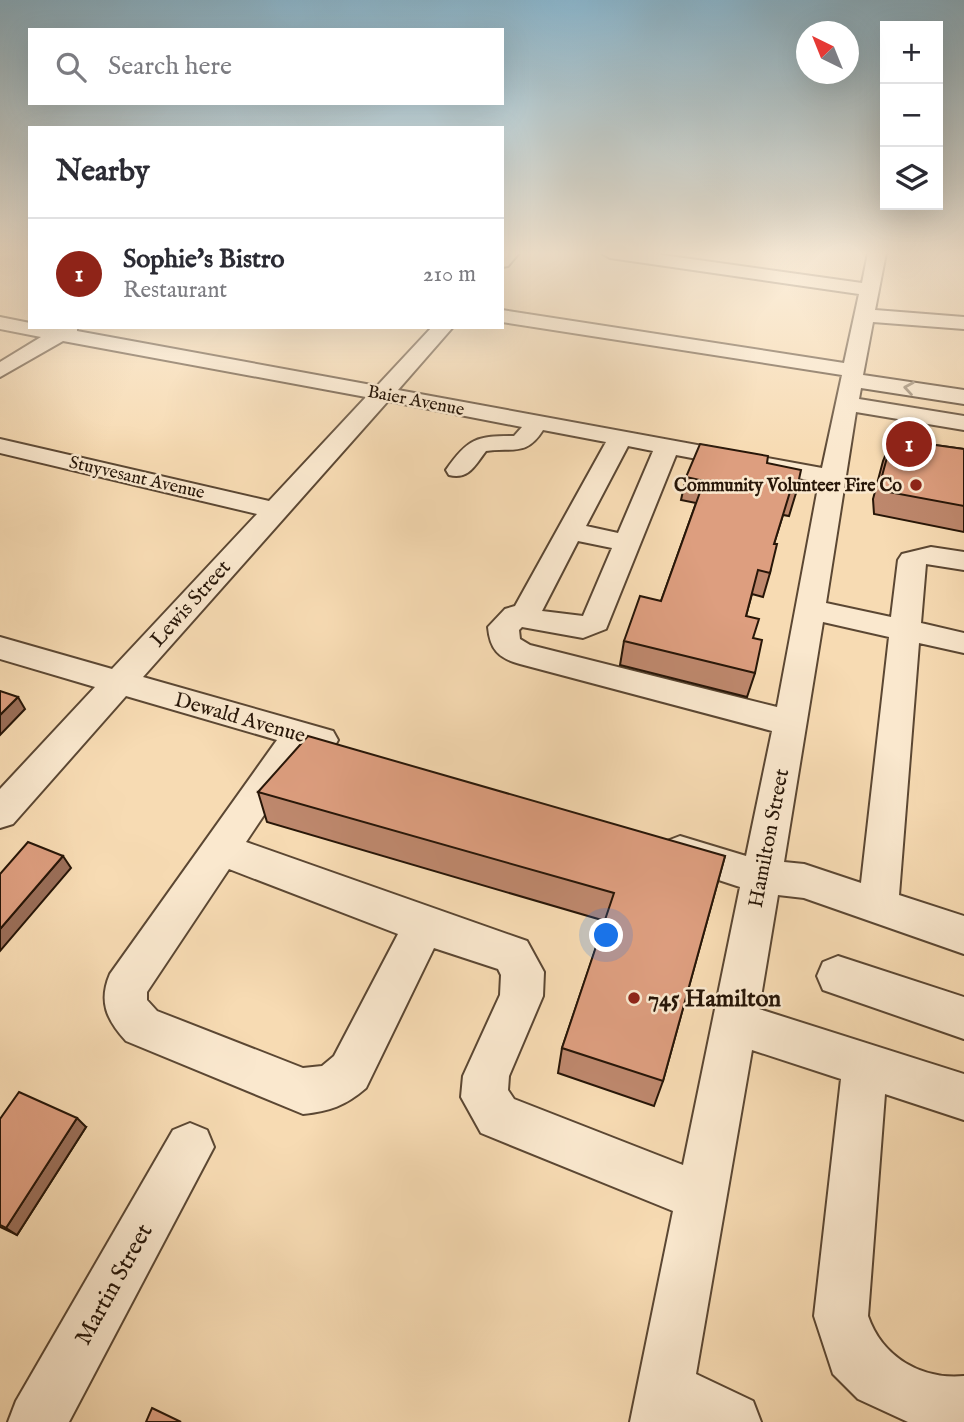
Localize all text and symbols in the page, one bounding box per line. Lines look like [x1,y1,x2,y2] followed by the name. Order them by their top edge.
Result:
[796,21,859,84] north arrow
[880,21,943,210] map controls
[880,21,943,84] button: +
[28,28,504,105] search box
[52,48,90,86] icon: search
[108,50,232,83] text: Search here
[880,84,943,147] button: −
[880,147,943,210] button: layers
[56,153,149,191] text: Nearby
[123,243,285,276] text: Sophie's Bistro
[75,260,83,289] text: 1
[423,260,476,289] text: 210 m
[123,276,227,305] text: Restaurant
[365,381,466,422] street label: Baier Avenue
[903,381,914,396] one-way arrow
[886,418,932,470] pin: 1
[67,452,207,505] street label: Stuyvesant Avenue
[674,475,902,498] place label: Community Volunteer Fire Co
[908,477,924,493] marker: Community Volunteer Fire Co
[145,555,237,653] street label: Lewis Street
[171,687,309,750] street label: Dewald Avenue
[743,766,796,910] street label: Hamilton Street
[589,918,623,952] your location
[648,984,781,1015] place label: 745 Hamilton
[626,990,642,1006] marker: 745 Hamilton
[68,1219,160,1351] street label: Martin Street

